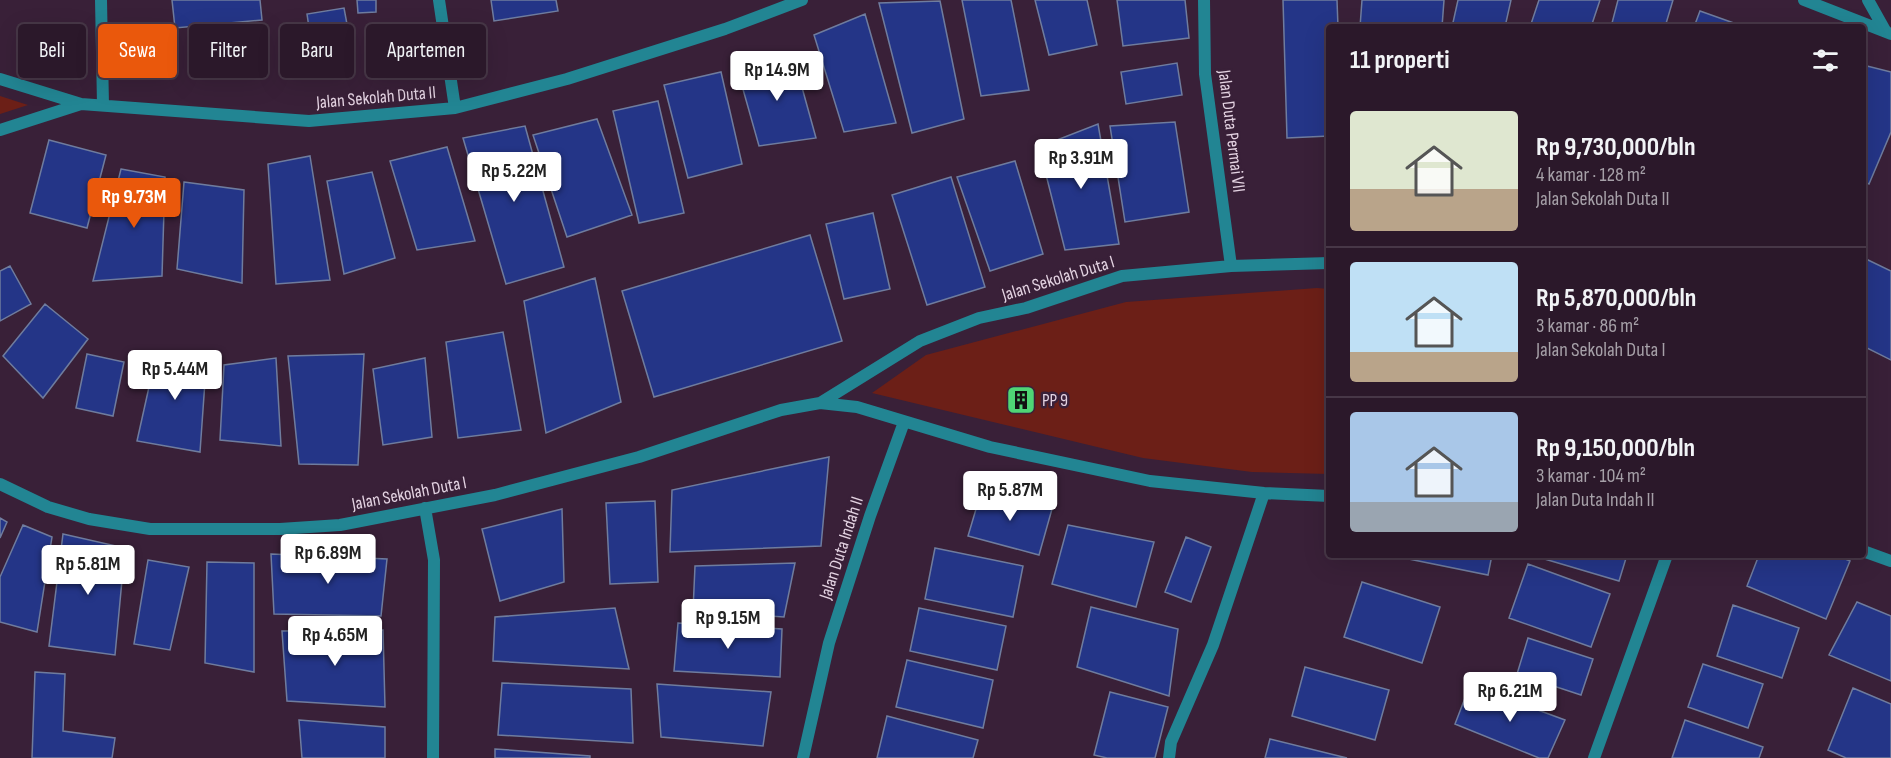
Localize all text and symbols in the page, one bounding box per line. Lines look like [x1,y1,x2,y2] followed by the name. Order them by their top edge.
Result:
[18,24,86,78] chip: Beli
[98,24,177,78] chip: Sewa
[189,24,268,78] chip: Filter
[280,24,354,78] chip: Baru
[366,24,486,78] chip: Apartemen
[1809,44,1842,77] icon: filters
[1350,45,1449,76] text: 11 properti
[715,51,839,102] pin: Rp 14.9M
[744,58,810,82] text: Rp 14.9M
[1213,68,1249,193] street label: Jalan Duta Permai VII
[314,82,437,113] street label: Jalan Sekolah Duta II
[1536,132,1695,163] text: Rp 9,730,000/bln
[1398,135,1470,207] icon: home
[1019,139,1143,190] pin: Rp 3.91M
[1049,146,1113,170] text: Rp 3.91M
[452,152,576,203] pin: Rp 5.22M
[481,159,547,183] text: Rp 5.22M
[1536,163,1646,187] text: 4 kamar · 128 m²
[72,178,196,229] pin: Rp 9.73M
[102,185,166,209] text: Rp 9.73M
[1536,187,1670,211] text: Jalan Sekolah Duta II
[998,251,1117,306] street label: Jalan Sekolah Duta I
[1536,283,1696,314] text: Rp 5,870,000/bln
[1398,286,1470,358] icon: home
[1536,314,1639,338] text: 3 kamar · 86 m²
[1536,338,1665,362] text: Jalan Sekolah Duta I
[113,350,237,401] pin: Rp 5.44M
[142,357,208,381] text: Rp 5.44M
[1005,384,1037,416] building icon: PP 9
[1042,390,1068,411] place label: PP 9
[1536,433,1695,464] text: Rp 9,150,000/bln
[1398,436,1470,508] icon: home
[1536,464,1646,488] text: 3 kamar · 104 m²
[948,471,1072,522] pin: Rp 5.87M
[349,472,468,515] street label: Jalan Sekolah Duta I
[977,478,1043,502] text: Rp 5.87M
[1536,488,1655,512] text: Jalan Duta Indah II
[815,494,868,603] street label: Jalan Duta Indah II
[266,534,390,585] pin: Rp 6.89M
[295,541,361,565] text: Rp 6.89M
[26,545,150,596] pin: Rp 5.81M
[56,552,120,576] text: Rp 5.81M
[666,599,790,650] pin: Rp 9.15M
[696,606,760,630] text: Rp 9.15M
[273,616,397,667] pin: Rp 4.65M
[302,623,368,647] text: Rp 4.65M
[1448,672,1572,723] pin: Rp 6.21M
[1478,679,1542,703] text: Rp 6.21M

